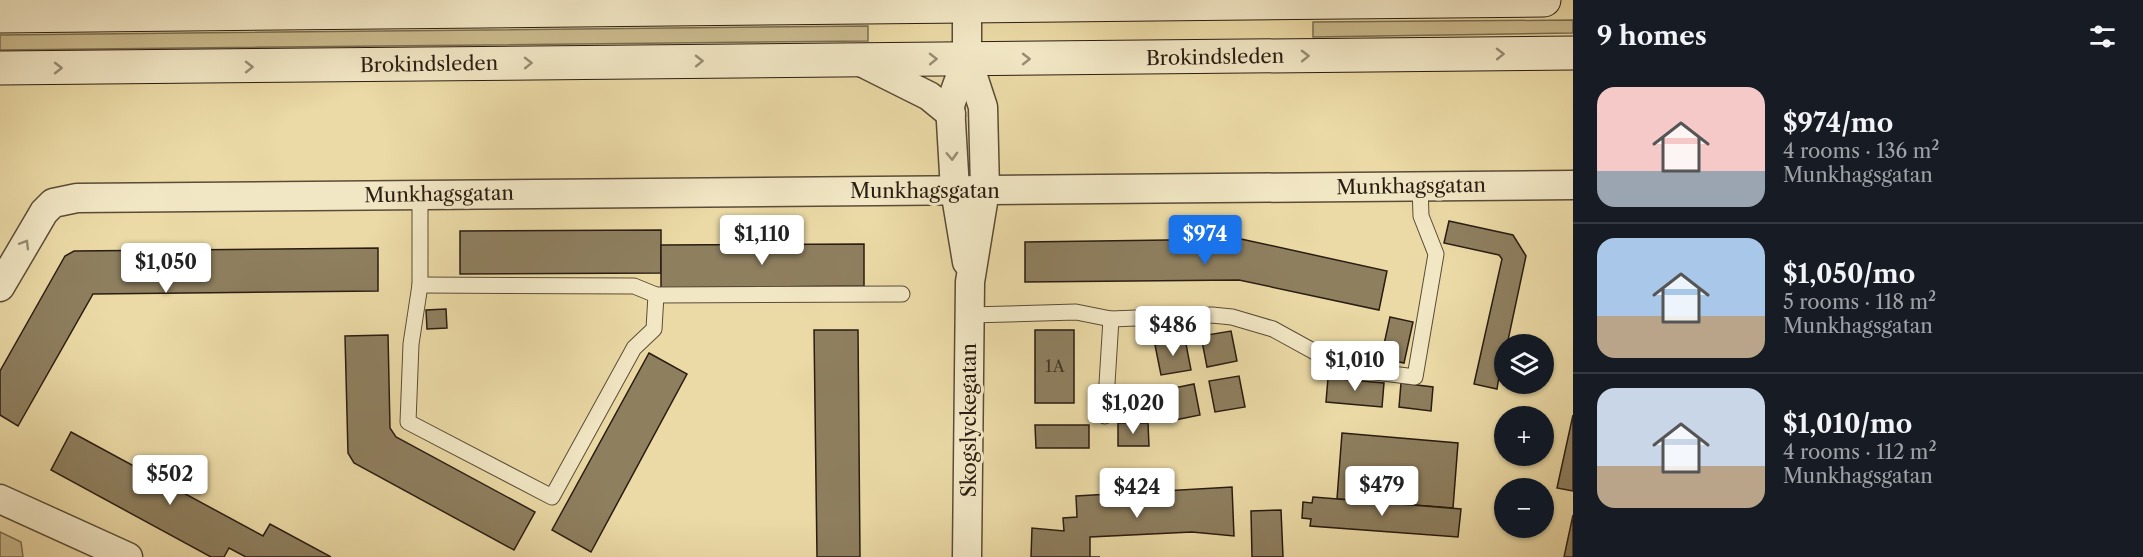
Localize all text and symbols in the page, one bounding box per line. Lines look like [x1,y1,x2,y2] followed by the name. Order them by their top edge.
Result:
[1597,20,1707,52] text: 9 homes
[2086,20,2119,53] icon: filters
[1146,44,1285,70] street label: Brokindsleden
[1495,47,1504,60] one-way arrow
[1300,50,1309,62] one-way arrow
[360,51,499,77] street label: Brokindsleden
[929,53,938,65] one-way arrow
[1021,53,1030,65] one-way arrow
[694,55,703,68] one-way arrow
[523,57,532,69] one-way arrow
[244,61,253,73] one-way arrow
[54,62,63,74] one-way arrow
[1783,107,1893,139] text: $974/mo
[1645,111,1717,183] icon: home
[1783,139,1939,163] text: 4 rooms · 136 m²
[945,151,958,160] one-way arrow
[1783,163,1933,187] text: Munkhagsgatan
[1336,173,1487,199] street label: Munkhagsgatan
[850,179,1000,203] street label: Munkhagsgatan
[364,181,515,207] street label: Munkhagsgatan
[713,215,811,266] pin: $1,110
[1169,215,1241,266] pin: $974
[734,222,790,246] text: $1,110
[1183,222,1227,246] text: $974
[18,240,30,250] one-way arrow
[117,243,215,294] pin: $1,050
[135,250,197,274] text: $1,050
[1783,258,1915,290] text: $1,050/mo
[1645,262,1717,334] icon: home
[1783,290,1936,314] text: 5 rooms · 118 m²
[1137,306,1209,357] pin: $486
[1149,313,1197,337] text: $486
[1783,314,1933,338] text: Munkhagsgatan
[1494,334,1554,538] map controls
[1494,334,1554,394] button: layers
[1306,341,1404,392] pin: $1,010
[957,342,981,497] street label: Skogslyckegatan
[1325,348,1385,372] text: $1,010
[1045,356,1066,376] house number: 1A
[1084,384,1182,435] pin: $1,020
[1102,391,1164,415] text: $1,020
[1494,406,1554,466] button: +
[1783,408,1912,440] text: $1,010/mo
[1645,412,1717,484] icon: home
[1783,440,1937,464] text: 4 rooms · 112 m²
[134,455,206,506] pin: $502
[147,462,193,486] text: $502
[1783,464,1933,488] text: Munkhagsgatan
[1346,466,1418,517] pin: $479
[1101,468,1173,519] pin: $424
[1359,473,1405,497] text: $479
[1114,475,1160,499] text: $424
[1494,478,1554,538] button: −

